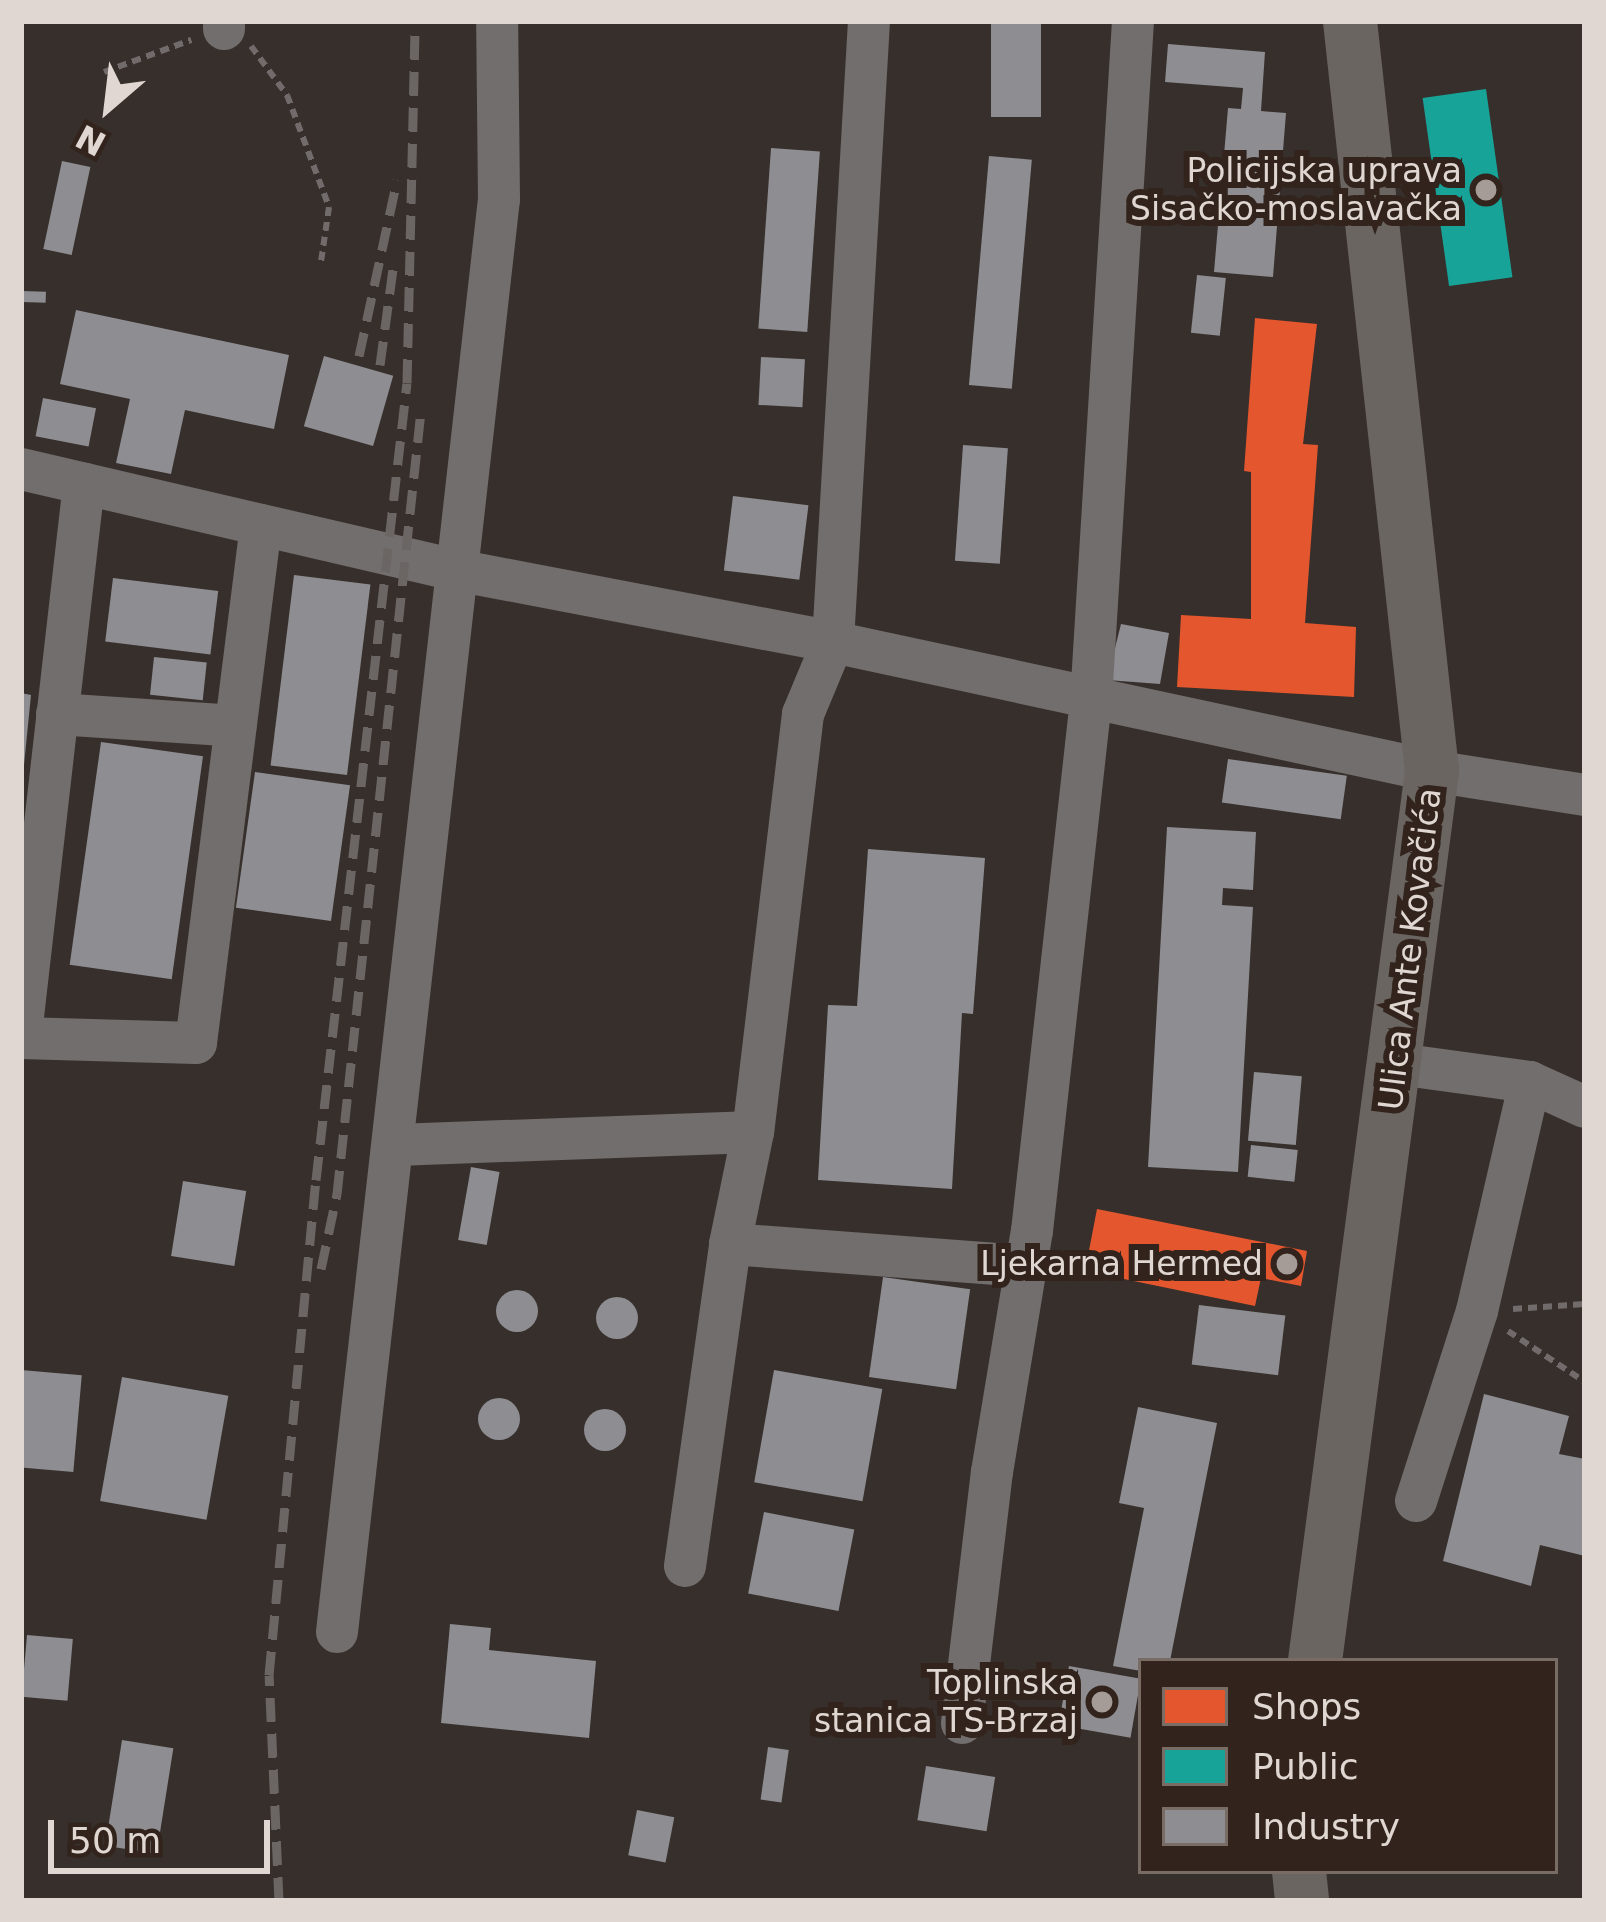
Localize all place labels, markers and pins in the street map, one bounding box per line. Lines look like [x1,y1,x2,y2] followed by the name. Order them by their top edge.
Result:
[1130,151,1462,229] place label: Policijska uprava Sisačko-moslavačka
[1473,177,1499,203] marker: Policijska uprava Sisačko-moslavačka
[980,1244,1263,1284] place label: Ljekarna Hermed
[1274,1251,1300,1277] marker: Ljekarna Hermed
[814,1663,1078,1741] place label: Toplinska stanica TS-Brzaj
[1089,1689,1115,1715] marker: Toplinska stanica TS-Brzaj

